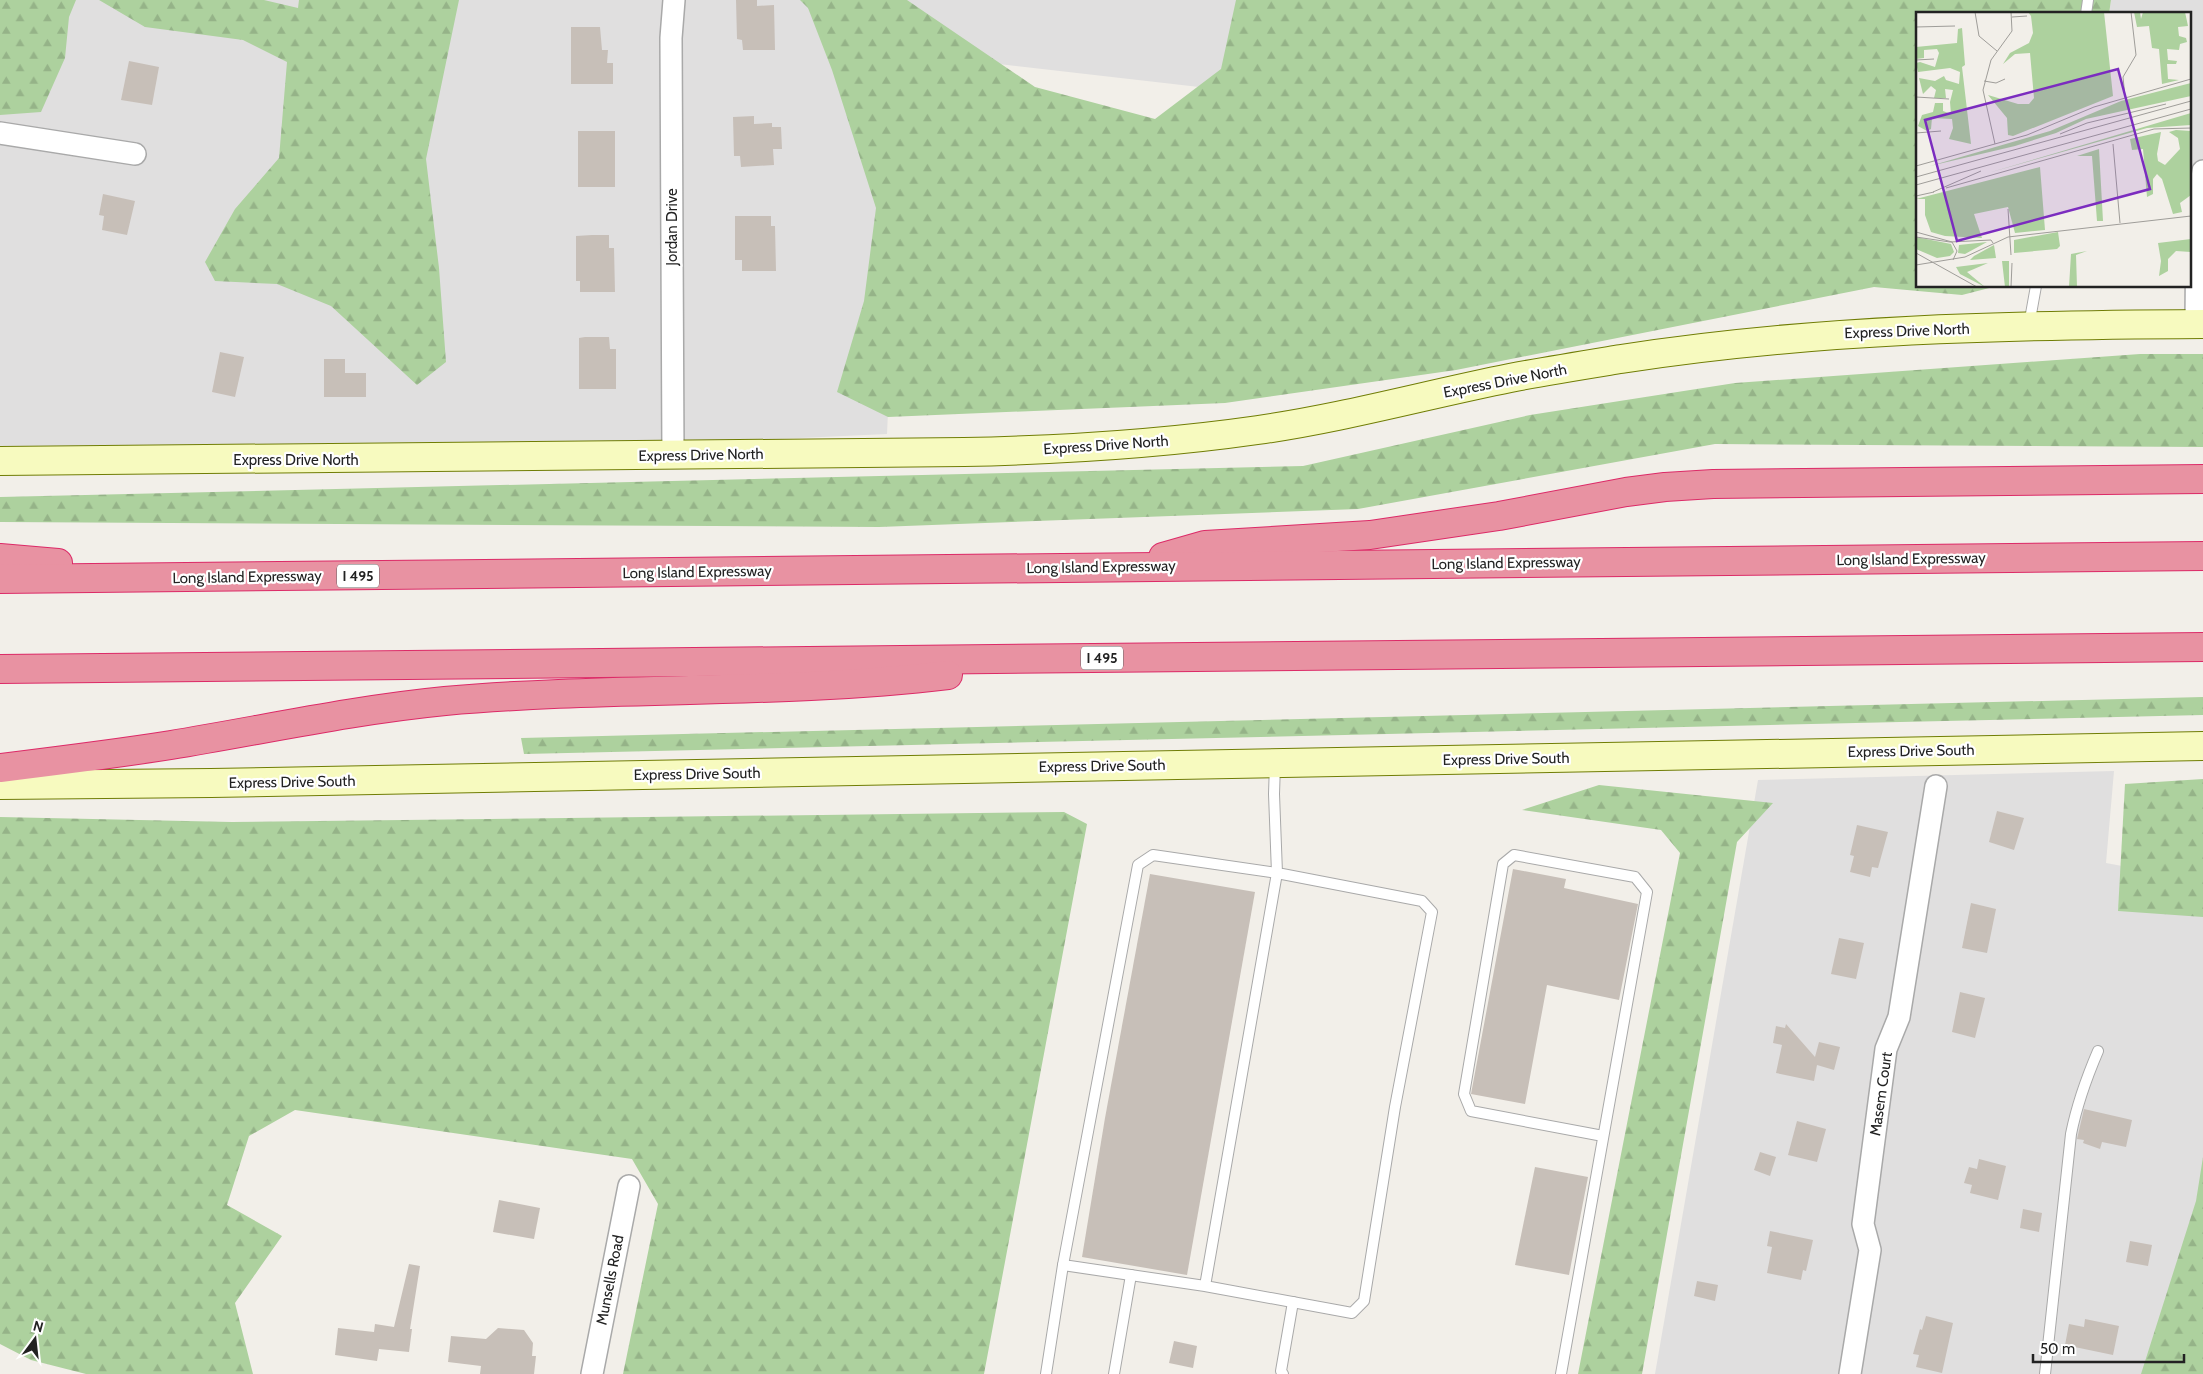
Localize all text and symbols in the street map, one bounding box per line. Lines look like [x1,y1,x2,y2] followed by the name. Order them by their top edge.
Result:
[1916,12,2190,288] inset map
[663,188,681,267] street label: Jordan Drive
[1844,320,1970,342] street label: Express Drive North
[1442,360,1568,402] street label: Express Drive North
[1043,432,1169,458] street label: Express Drive North
[638,445,764,465] street label: Express Drive North
[233,451,359,469] street label: Express Drive North
[1836,549,1986,569] street label: Long Island Expressway
[1431,553,1581,573] street label: Long Island Expressway
[1026,557,1176,577] street label: Long Island Expressway
[622,562,772,582] street label: Long Island Expressway
[337,564,379,588] road number: I 495
[172,567,322,587] street label: Long Island Expressway
[1081,646,1123,670] road number: I 495
[1847,741,1975,761] street label: Express Drive South
[1442,749,1570,769] street label: Express Drive South
[1038,756,1166,776] street label: Express Drive South
[633,764,761,784] street label: Express Drive South
[228,772,356,792] street label: Express Drive South
[1866,1051,1896,1137] street label: Masem Court
[592,1233,628,1327] street label: Munsells Road
[10,1314,60,1364] north arrow
[31,1316,45,1336] text: N
[2033,1332,2184,1364] scale bar
[2040,1340,2075,1358] text: 50 m

